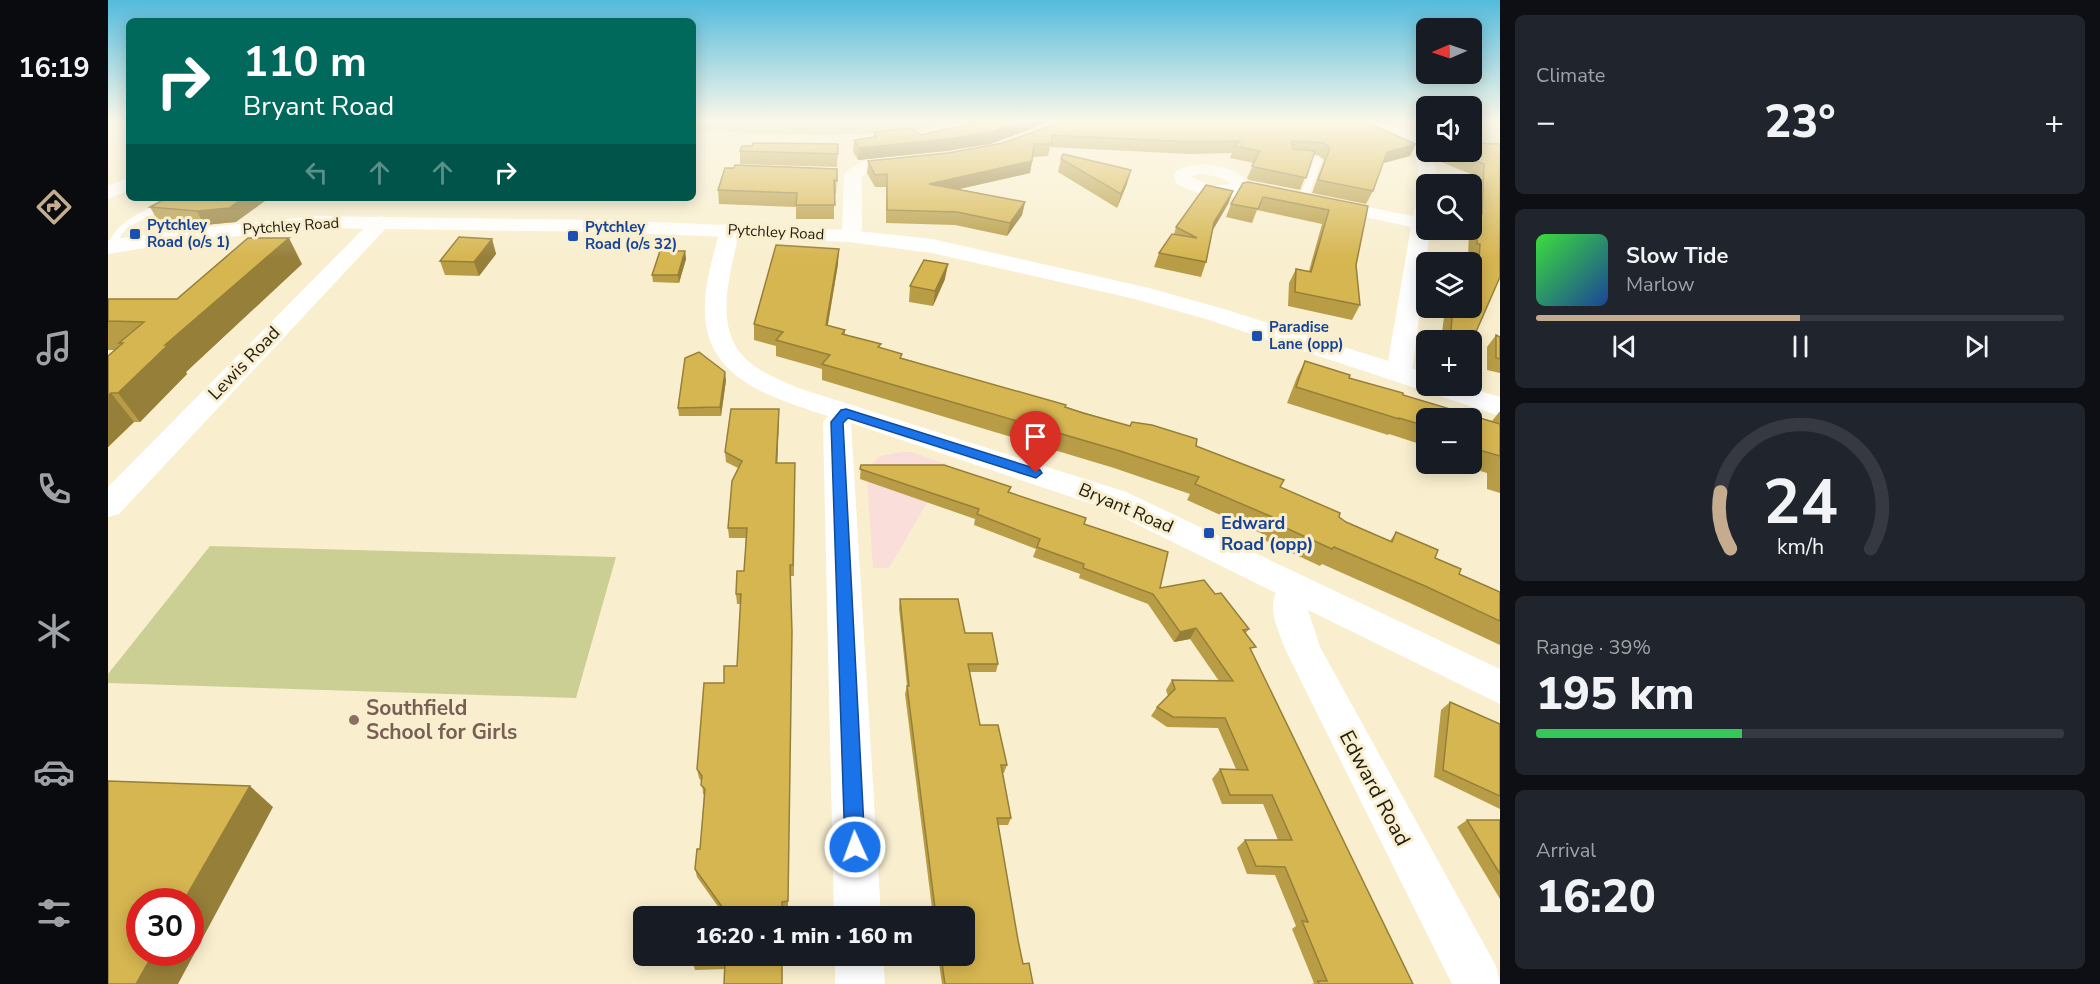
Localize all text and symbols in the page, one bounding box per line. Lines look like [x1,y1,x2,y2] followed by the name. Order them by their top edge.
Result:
[1416,18,1482,84] north arrow
[1416,18,1482,474] map controls
[243,34,367,91] text: 110 m
[144,42,222,120] icon: right
[18,50,90,87] text: 16:19
[1536,62,1605,89] text: Climate
[243,88,394,125] text: Bryant Road
[1764,92,1836,153] text: 23°
[1416,96,1482,162] button: sound
[1536,100,1556,145] text: −
[2044,100,2064,145] text: +
[300,156,333,189] icon: left
[363,156,396,189] icon: ahead
[426,156,459,189] icon: ahead
[489,156,522,189] icon: right
[1416,174,1482,240] button: search
[33,186,75,228] icon: directions
[242,213,340,239] street label: Pytchley Road
[147,215,230,252] place label: Pytchley Road (o/s 1)
[585,217,677,254] place label: Pytchley Road (o/s 32)
[727,219,825,245] street label: Pytchley Road
[128,227,142,241] marker: Pytchley Road (o/s 1)
[566,229,580,243] marker: Pytchley Road (o/s 32)
[1626,241,1728,271] text: Slow Tide
[1416,252,1482,318] button: layers
[1626,271,1694,298] text: Marlow
[1269,317,1344,354] place label: Paradise Lane (opp)
[203,321,285,405] street label: Lewis Road
[33,327,75,369] icon: music
[1250,329,1264,343] marker: Paradise Lane (opp)
[1416,330,1482,396] button: +
[1608,330,1641,363] icon: previous
[1784,330,1817,363] icon: pause
[1960,330,1993,363] icon: next
[1416,408,1482,474] button: −
[1010,411,1061,473] pin
[1019,420,1052,453] icon: arrive
[1763,460,1837,545] text: 24
[33,468,75,510] icon: phone
[1075,477,1177,539] street label: Bryant Road
[1221,511,1313,556] place label: Edward Road (opp)
[1202,526,1216,540] marker: Edward Road (opp)
[1776,532,1824,562] text: km/h
[33,610,75,652] icon: climate
[1536,634,1651,661] text: Range · 39%
[1536,664,1695,725] text: 195 km
[366,694,517,746] place label: Southfield School for Girls
[347,713,361,727] marker: Southfield School for Girls
[1333,725,1417,851] street label: Edward Road
[33,751,75,793] icon: car
[823,815,887,879] position arrow
[1536,837,1596,864] text: Arrival
[1536,867,1656,928] text: 16:20
[126,888,204,966] speed limit sign: 30
[33,892,75,934] icon: filters
[695,921,913,951] text: 16:20 · 1 min · 160 m

